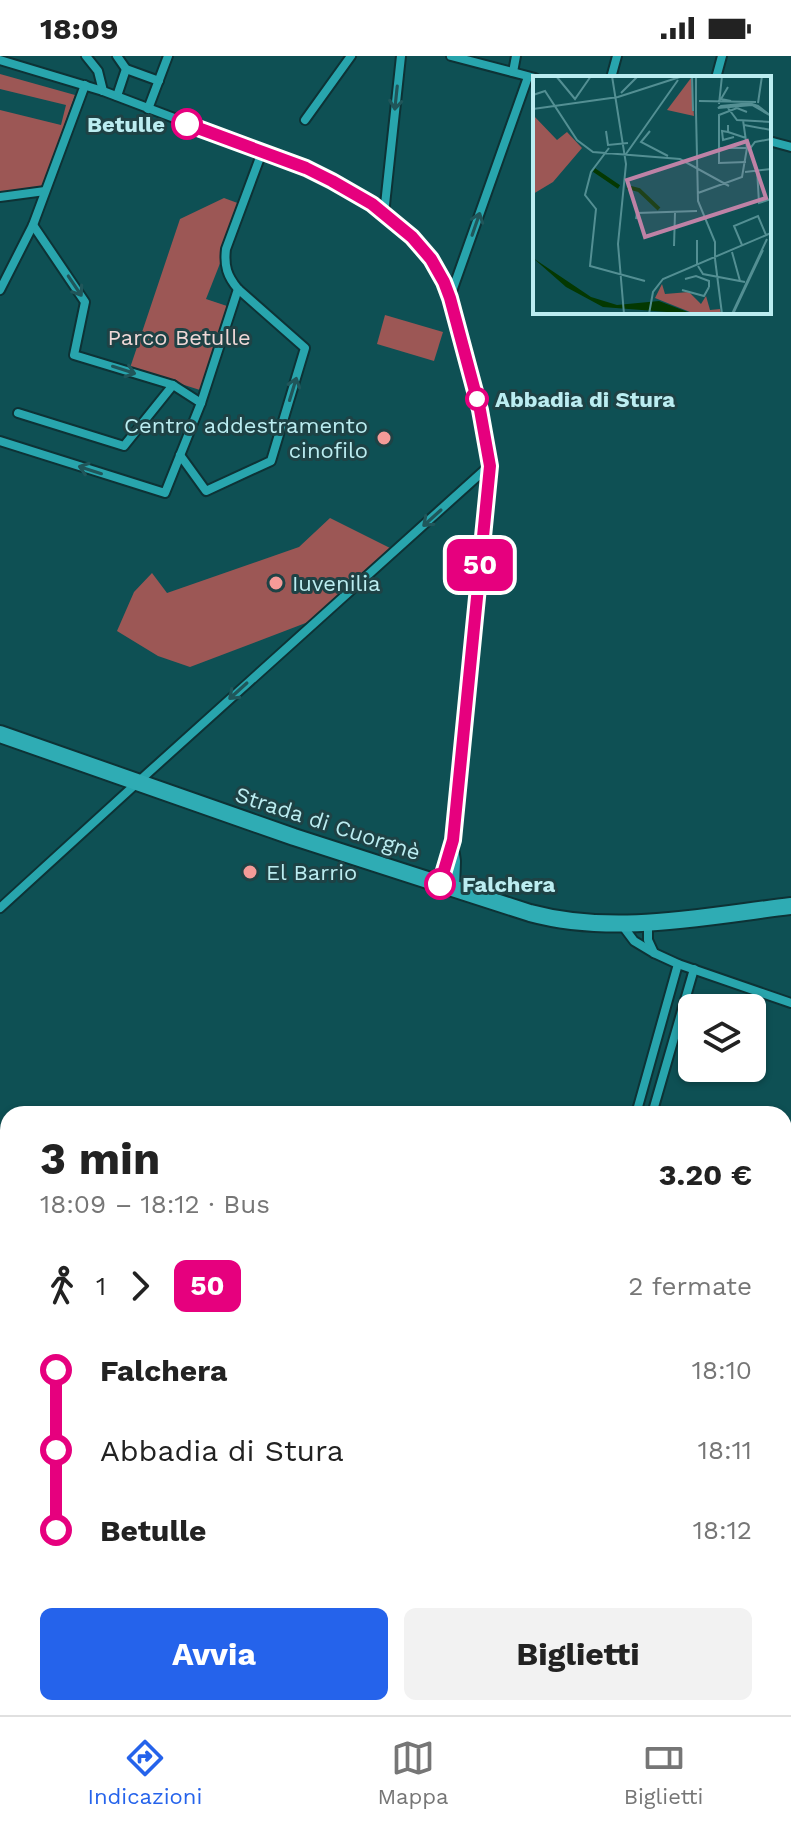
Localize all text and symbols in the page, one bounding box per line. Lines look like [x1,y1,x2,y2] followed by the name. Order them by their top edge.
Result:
[40,11,119,46] text: 18:09
[533,76,771,314] inset map
[389,84,404,111] one-way arrow
[172,109,202,139] marker: Betulle
[87,112,165,137] place label: Betulle
[470,212,485,237] one-way arrow
[66,274,83,296] one-way arrow
[107,325,251,350] park label: Parco Betulle
[111,364,136,379] one-way arrow
[286,377,301,403] one-way arrow
[495,387,675,412] place label: Abbadia di Stura
[466,388,488,410] marker: Abbadia di Stura
[124,413,368,463] place label: Centro addestramento cinofilo
[375,429,393,447] marker: Centro addestramento cinofilo
[78,462,104,477] one-way arrow
[422,508,442,526] one-way arrow
[444,539,516,591] line badge: 50
[463,548,497,581] text: 50
[292,571,381,596] place label: Iuvenilia
[267,574,285,592] marker: Iuvenilia
[228,682,248,701] one-way arrow
[232,782,424,865] street label: Strada di Cuorgnè
[266,860,357,885] place label: El Barrio
[241,863,259,881] marker: El Barrio
[425,869,455,899] marker: Falchera
[462,872,556,897] place label: Falchera
[678,994,766,1082] map controls
[678,994,766,1082] button: layers
[40,1133,160,1185] text: 3 min
[659,1157,752,1192] text: 3.20 €
[40,1189,270,1219] text: 18:09 – 18:12 · Bus
[40,1264,84,1308] icon: walk
[118,1264,162,1308] icon: forward
[190,1269,225,1302] text: 50
[96,1271,106,1301] text: 1
[628,1271,752,1301] text: 2 fermate
[100,1353,227,1388] text: Falchera
[692,1355,752,1385] text: 18:10
[100,1433,344,1468] text: Abbadia di Stura
[698,1435,752,1465] text: 18:11
[100,1513,206,1548] text: Betulle
[693,1515,752,1545] text: 18:12
[40,1608,388,1700] button: Avvia
[404,1608,752,1700] button: Biglietti
[88,1736,202,1809] tab: Indicazioni
[377,1736,449,1809] tab: Mappa
[624,1736,703,1809] tab: Biglietti

